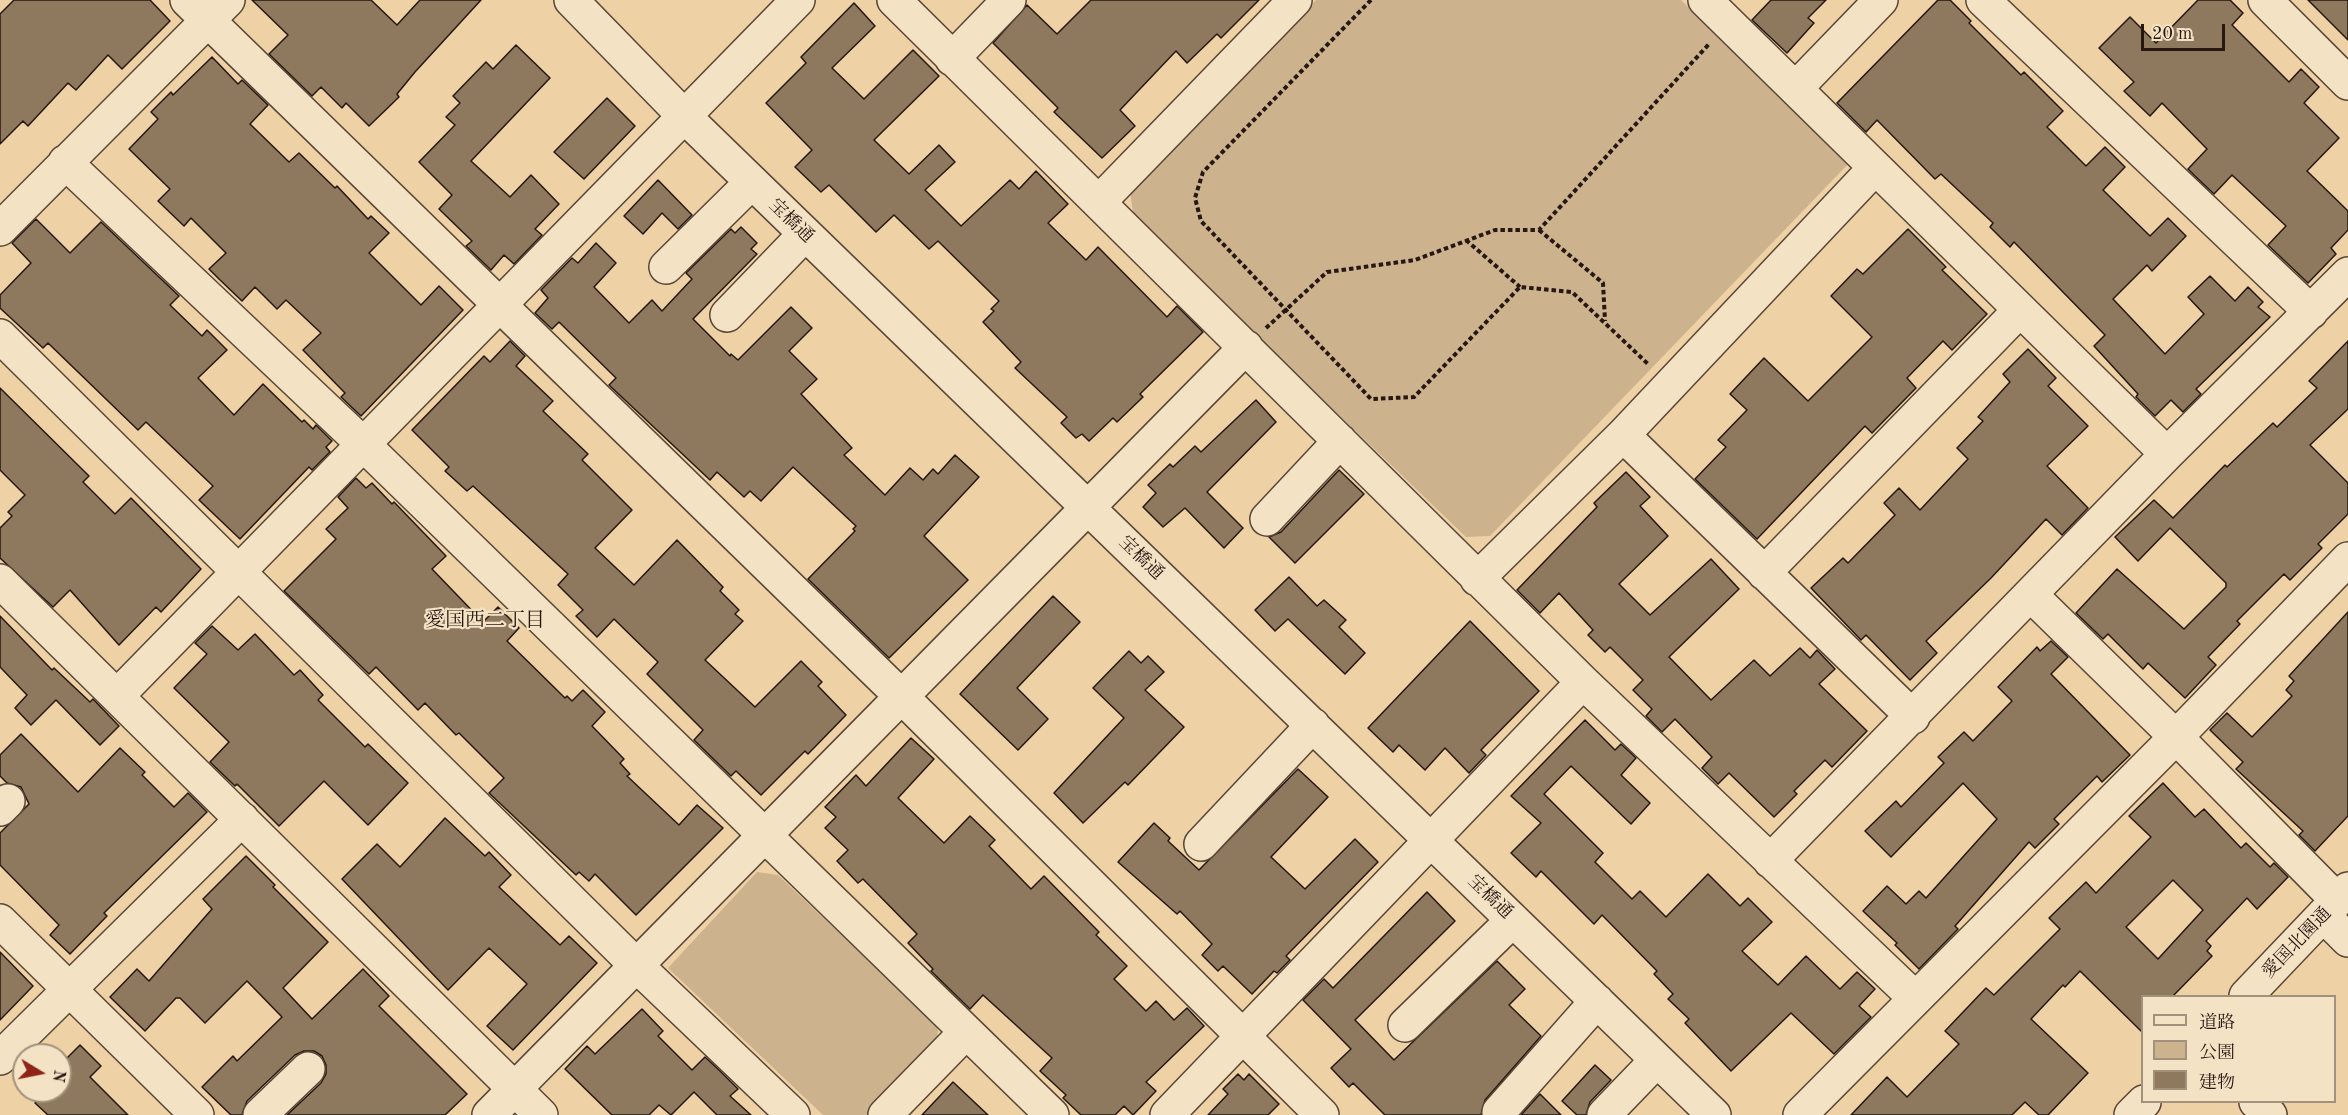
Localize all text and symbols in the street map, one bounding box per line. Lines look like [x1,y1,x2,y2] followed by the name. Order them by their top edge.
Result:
[2144,12,2228,50] scale bar
[2152,25,2192,43] text: 20 m
[764,194,818,248] street label: 宝橋通
[1114,531,1168,585] street label: 宝橋通
[425,609,545,633] district label: 愛国西二丁目
[1463,870,1517,924] street label: 宝橋通
[2258,903,2336,983] street label: 愛国北園通
[2141,995,2336,1103] legend
[2199,1014,2235,1032] text: 道路
[12,1043,72,1103] north arrow
[2199,1044,2235,1062] text: 公園
[49,1068,67,1083] text: N
[2199,1074,2235,1092] text: 建物

